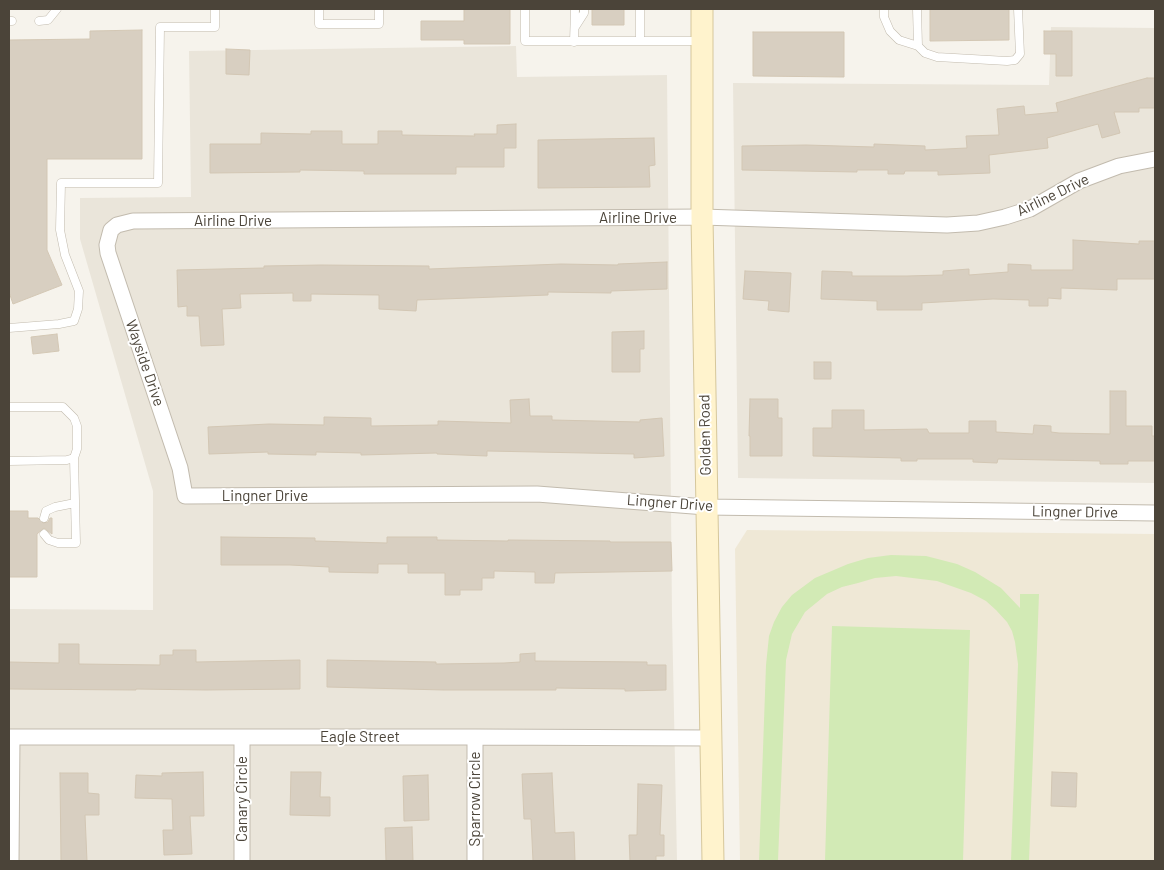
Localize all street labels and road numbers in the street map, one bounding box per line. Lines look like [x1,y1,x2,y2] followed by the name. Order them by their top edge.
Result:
[1014,170,1092,220] street label: Airline Drive
[599,209,677,227] street label: Airline Drive
[194,212,272,230] street label: Airline Drive
[122,317,168,409] street label: Wayside Drive
[695,394,715,476] street label: Golden Road
[222,487,308,505] street label: Lingner Drive
[626,491,714,515] street label: Lingner Drive
[1032,502,1118,522] street label: Lingner Drive
[320,728,400,746] street label: Eagle Street
[466,752,484,846] street label: Sparrow Circle
[233,756,251,842] street label: Canary Circle

